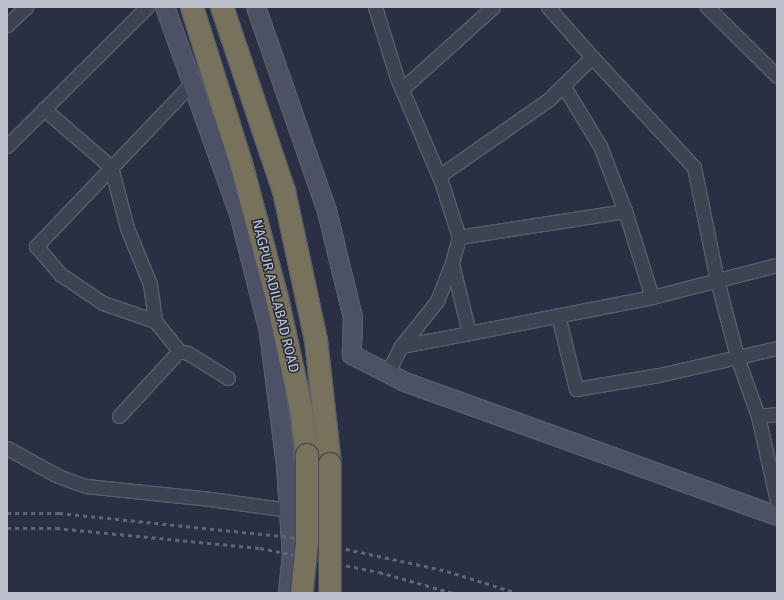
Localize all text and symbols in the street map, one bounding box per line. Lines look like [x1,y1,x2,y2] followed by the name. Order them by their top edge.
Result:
[248,218,302,374] street label: NAGPUR ADILABAD ROAD

